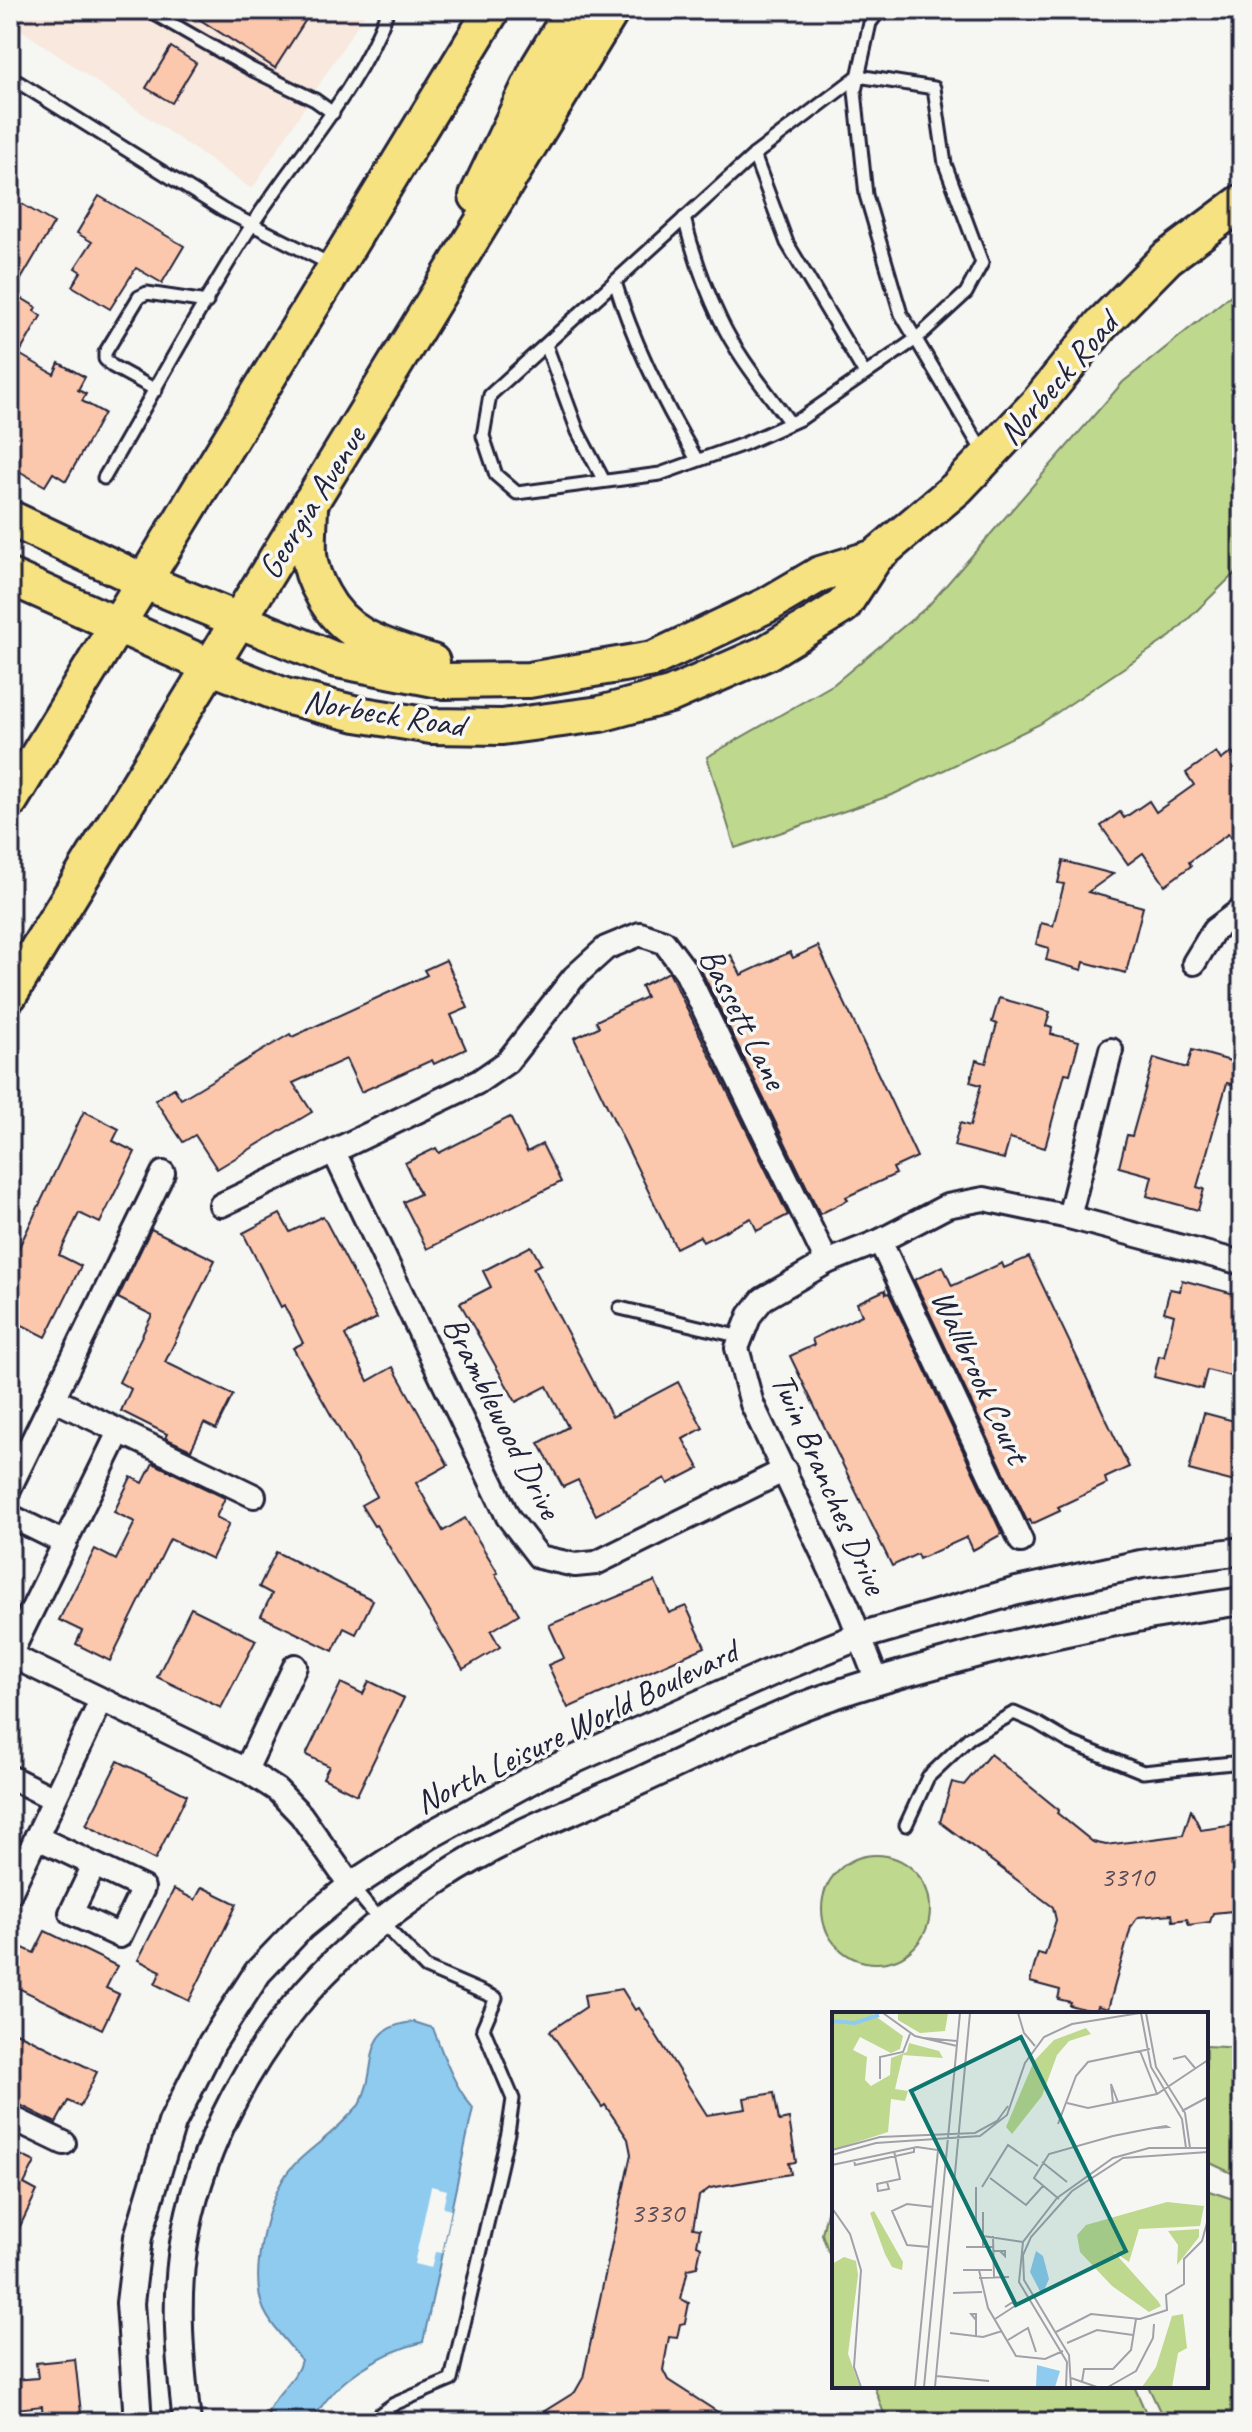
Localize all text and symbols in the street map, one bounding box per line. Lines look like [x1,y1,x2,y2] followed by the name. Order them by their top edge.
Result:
[988,299,1130,454] street label: Norbeck Road
[248,416,377,586] street label: Georgia Avenue
[301,679,473,747] street label: Norbeck Road
[690,941,799,1098] street label: Bassett Lane
[922,1283,1041,1473] street label: Wallbrook Court
[433,1309,573,1527] street label: Bramblewood Drive
[762,1366,898,1602] street label: Twin Branches Drive
[408,1628,749,1823] street label: North Leisure World Boulevard
[1100,1857,1157,1895] house number: 3310
[832,2012,1208,2388] inset map
[630,2193,686,2231] house number: 3330

